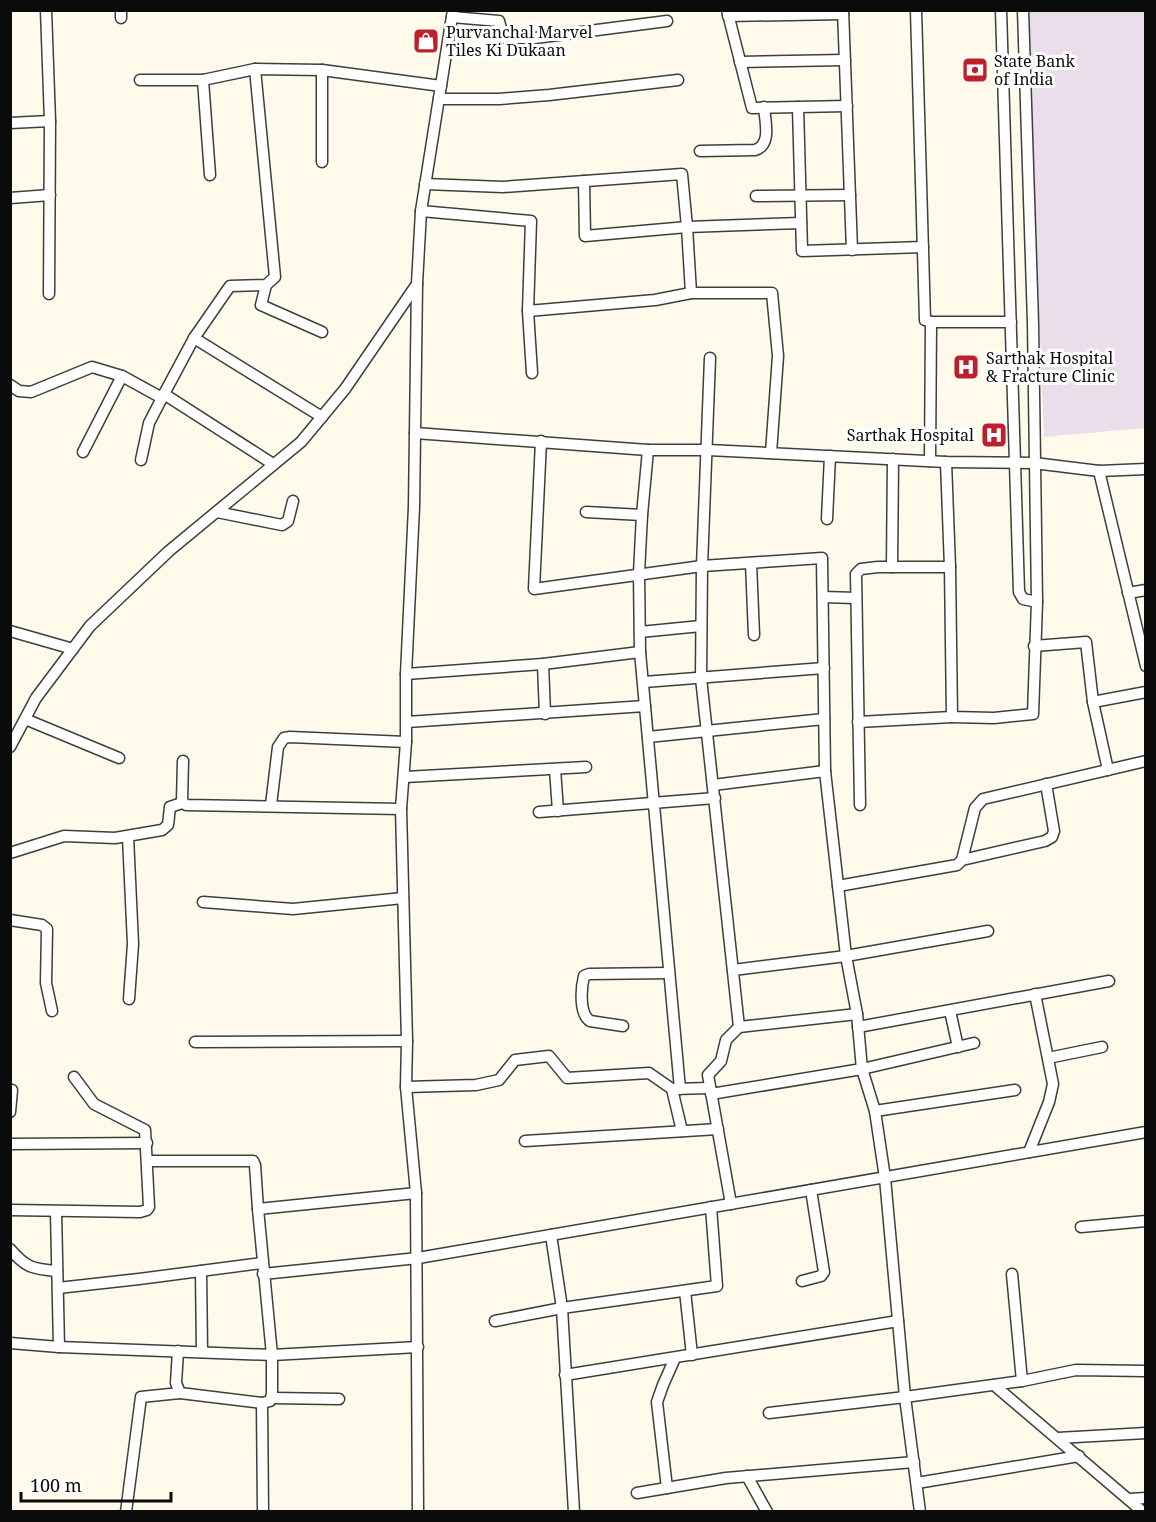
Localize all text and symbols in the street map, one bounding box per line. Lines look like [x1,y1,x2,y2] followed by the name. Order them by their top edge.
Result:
[446,21,592,61] place label: Purvanchal Marvel Tiles Ki Dukaan
[411,26,441,56] shop icon: Purvanchal Marvel Tiles Ki Dukaan
[994,50,1075,90] place label: State Bank of India
[960,55,990,85] bank icon: State Bank of India
[986,347,1115,387] place label: Sarthak Hospital & Fracture Clinic
[951,352,981,382] hospital icon: Sarthak Hospital & Fracture Clinic
[979,420,1009,450] hospital icon: Sarthak Hospital
[847,424,974,446] place label: Sarthak Hospital
[21,1465,171,1503] scale bar
[30,1473,82,1497] text: 100 m

